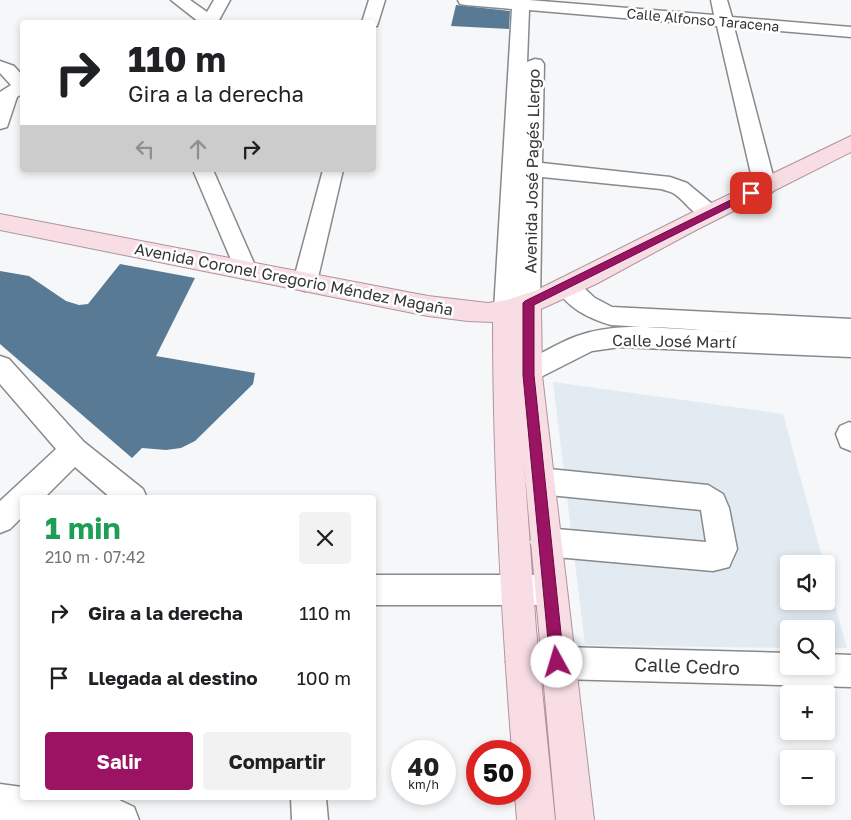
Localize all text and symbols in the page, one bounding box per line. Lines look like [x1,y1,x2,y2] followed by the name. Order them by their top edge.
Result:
[626,4,780,35] street label: Calle Alfonso Taracena
[128,38,226,80] text: 110 m
[45,40,110,105] icon: right
[520,69,544,273] street label: Avenida José Pagés Llergo
[128,80,304,107] text: Gira a la derecha
[131,135,159,163] icon: left
[184,135,212,163] icon: ahead
[237,135,265,163] icon: right
[730,172,772,214] pin
[737,179,765,207] icon: arrive
[133,238,455,320] street label: Avenida Coronel Gregorio Méndez Magaña
[612,330,738,352] street label: Calle José Martí
[45,510,121,546] text: 1 min
[299,512,351,564] button: close
[45,547,145,567] text: 210 m · 07:42
[780,555,835,805] map controls
[780,555,835,610] button: sound
[45,599,73,627] icon: right
[88,601,243,624] text: Gira a la derecha
[299,601,351,624] text: 110 m
[780,620,835,675] button: search
[530,635,582,687] position arrow
[634,652,740,679] street label: Calle Cedro
[45,664,73,692] icon: arrive
[88,666,258,689] text: Llegada al destino
[297,666,351,689] text: 100 m
[780,685,835,740] button: +
[45,732,193,790] button: Salir
[203,732,351,790] button: Compartir
[466,740,531,805] speed limit sign: 50
[780,750,835,805] button: −
[408,751,439,782] text: 40
[408,777,439,792] text: km/h

